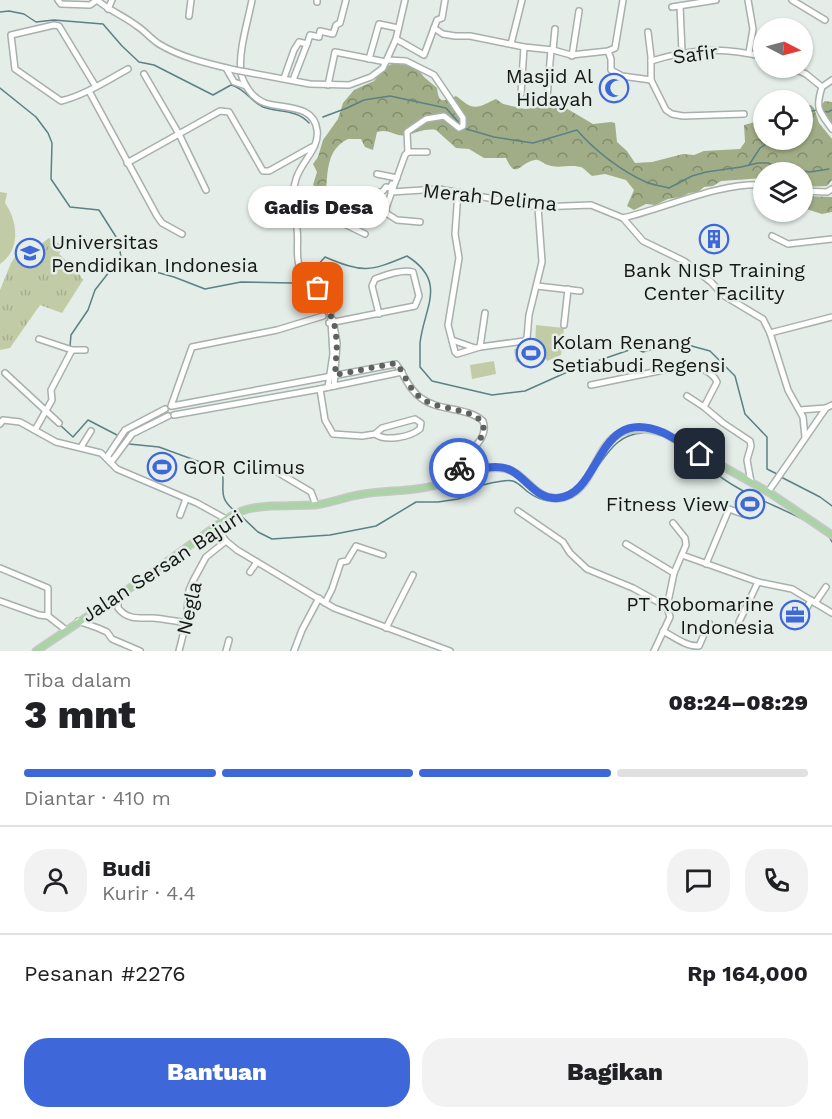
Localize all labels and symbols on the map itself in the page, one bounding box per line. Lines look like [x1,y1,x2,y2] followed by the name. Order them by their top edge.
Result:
[753,18,813,78] north arrow
[671,39,719,69] street label: Safir
[506,64,593,111] place label: Masjid Al Hidayah
[598,72,630,104] mosque icon: Masjid Al Hidayah
[422,178,558,216] street label: Merah Delima
[248,186,388,228] callout: Gadis Desa
[698,223,730,255] building icon: Bank NISP Training Center Facility
[51,230,258,277] place label: Universitas Pendidikan Indonesia
[14,237,46,269] school or university icon: Universitas Pendidikan Indonesia
[623,258,805,305] place label: Bank NISP Training Center Facility
[292,262,343,313] pin
[552,330,726,377] place label: Kolam Renang Setiabudi Regensi
[515,337,547,369] sports icon: Kolam Renang Setiabudi Regensi
[674,428,725,479] pin
[429,438,489,498] courier
[146,451,178,483] sports icon: GOR Cilimus
[183,455,305,479] place label: GOR Cilimus
[734,488,766,520] sports icon: Fitness View
[606,492,729,516] place label: Fitness View
[77,505,247,627] street label: Jalan Sersan Bajuri
[171,579,207,637] street label: Negla
[626,592,774,639] place label: PT Robomarine Indonesia
[779,599,811,631] office icon: PT Robomarine Indonesia

